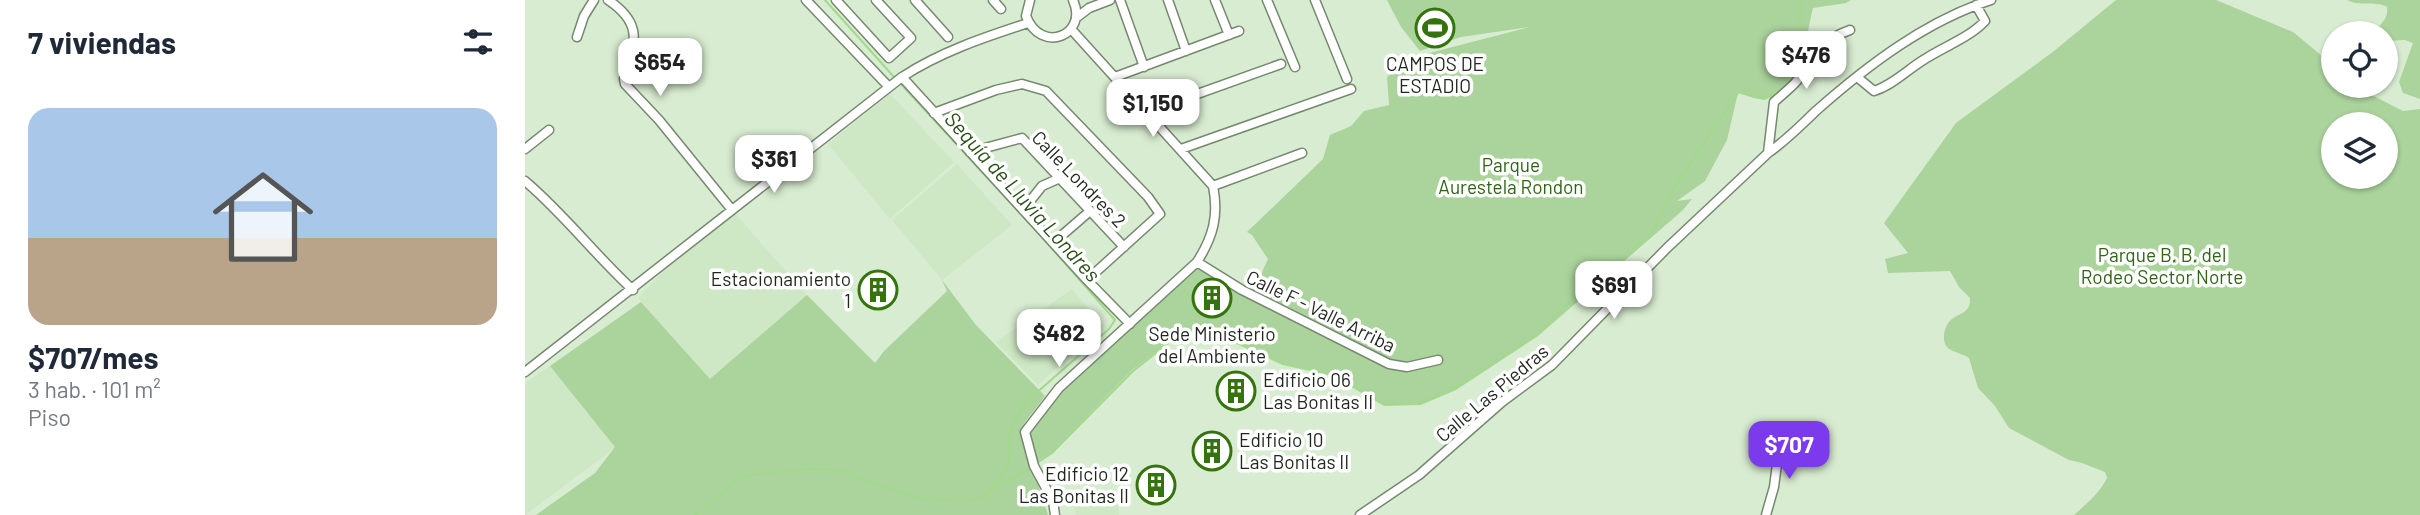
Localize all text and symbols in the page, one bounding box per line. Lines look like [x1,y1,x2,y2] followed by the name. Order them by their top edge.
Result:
[1414,7,1456,49] sports icon: CAMPOS DE ESTADIO
[2321,21,2398,189] map controls
[2321,21,2398,98] button: locate
[459,23,497,61] icon: filters
[28,24,176,60] text: 7 viviendas
[1765,32,1847,91] pin: $476
[619,38,701,98] pin: $654
[1781,40,1831,68] text: $476
[634,47,686,75] text: $654
[1386,52,1484,97] place label: CAMPOS DE ESTADIO
[1096,80,1210,139] pin: $1,150
[1122,88,1184,116] text: $1,150
[940,106,1106,286] water label: Sequía de Lluvia Londres
[2321,112,2398,189] button: layers
[1028,126,1131,232] street label: Calle Londres 2
[733,136,815,195] pin: $361
[751,144,797,172] text: $361
[1438,153,1584,198] park label: Parque Aurestela Rondon
[200,154,326,280] icon: home
[2081,243,2243,288] park label: Parque B. B. del Rodeo Sector Norte
[1573,262,1655,321] pin: $691
[1243,265,1399,357] street label: Calle F - Valle Arriba
[711,267,851,312] place label: Estacionamiento 1
[857,269,899,311] building icon: Estacionamiento 1
[1591,270,1637,298] text: $691
[1191,277,1233,319] building icon: Sede Ministerio del Ambiente
[1018,310,1100,369] pin: $482
[1033,318,1085,346] text: $482
[1148,322,1276,367] place label: Sede Ministerio del Ambiente
[28,339,159,375] text: $707/mes
[1431,339,1553,446] street label: Calle Las Piedras
[1263,368,1373,413] place label: Edificio 06 Las Bonitas II
[1215,370,1257,412] building icon: Edificio 06 Las Bonitas II
[28,375,161,403] text: 3 hab. · 101 m²
[28,403,71,431] text: Piso
[1748,421,1830,481] pin: $707
[1239,428,1349,473] place label: Edificio 10 Las Bonitas II
[1191,430,1233,472] building icon: Edificio 10 Las Bonitas II
[1764,430,1814,458] text: $707
[1019,462,1129,507] place label: Edificio 12 Las Bonitas II
[1135,464,1177,506] building icon: Edificio 12 Las Bonitas II

